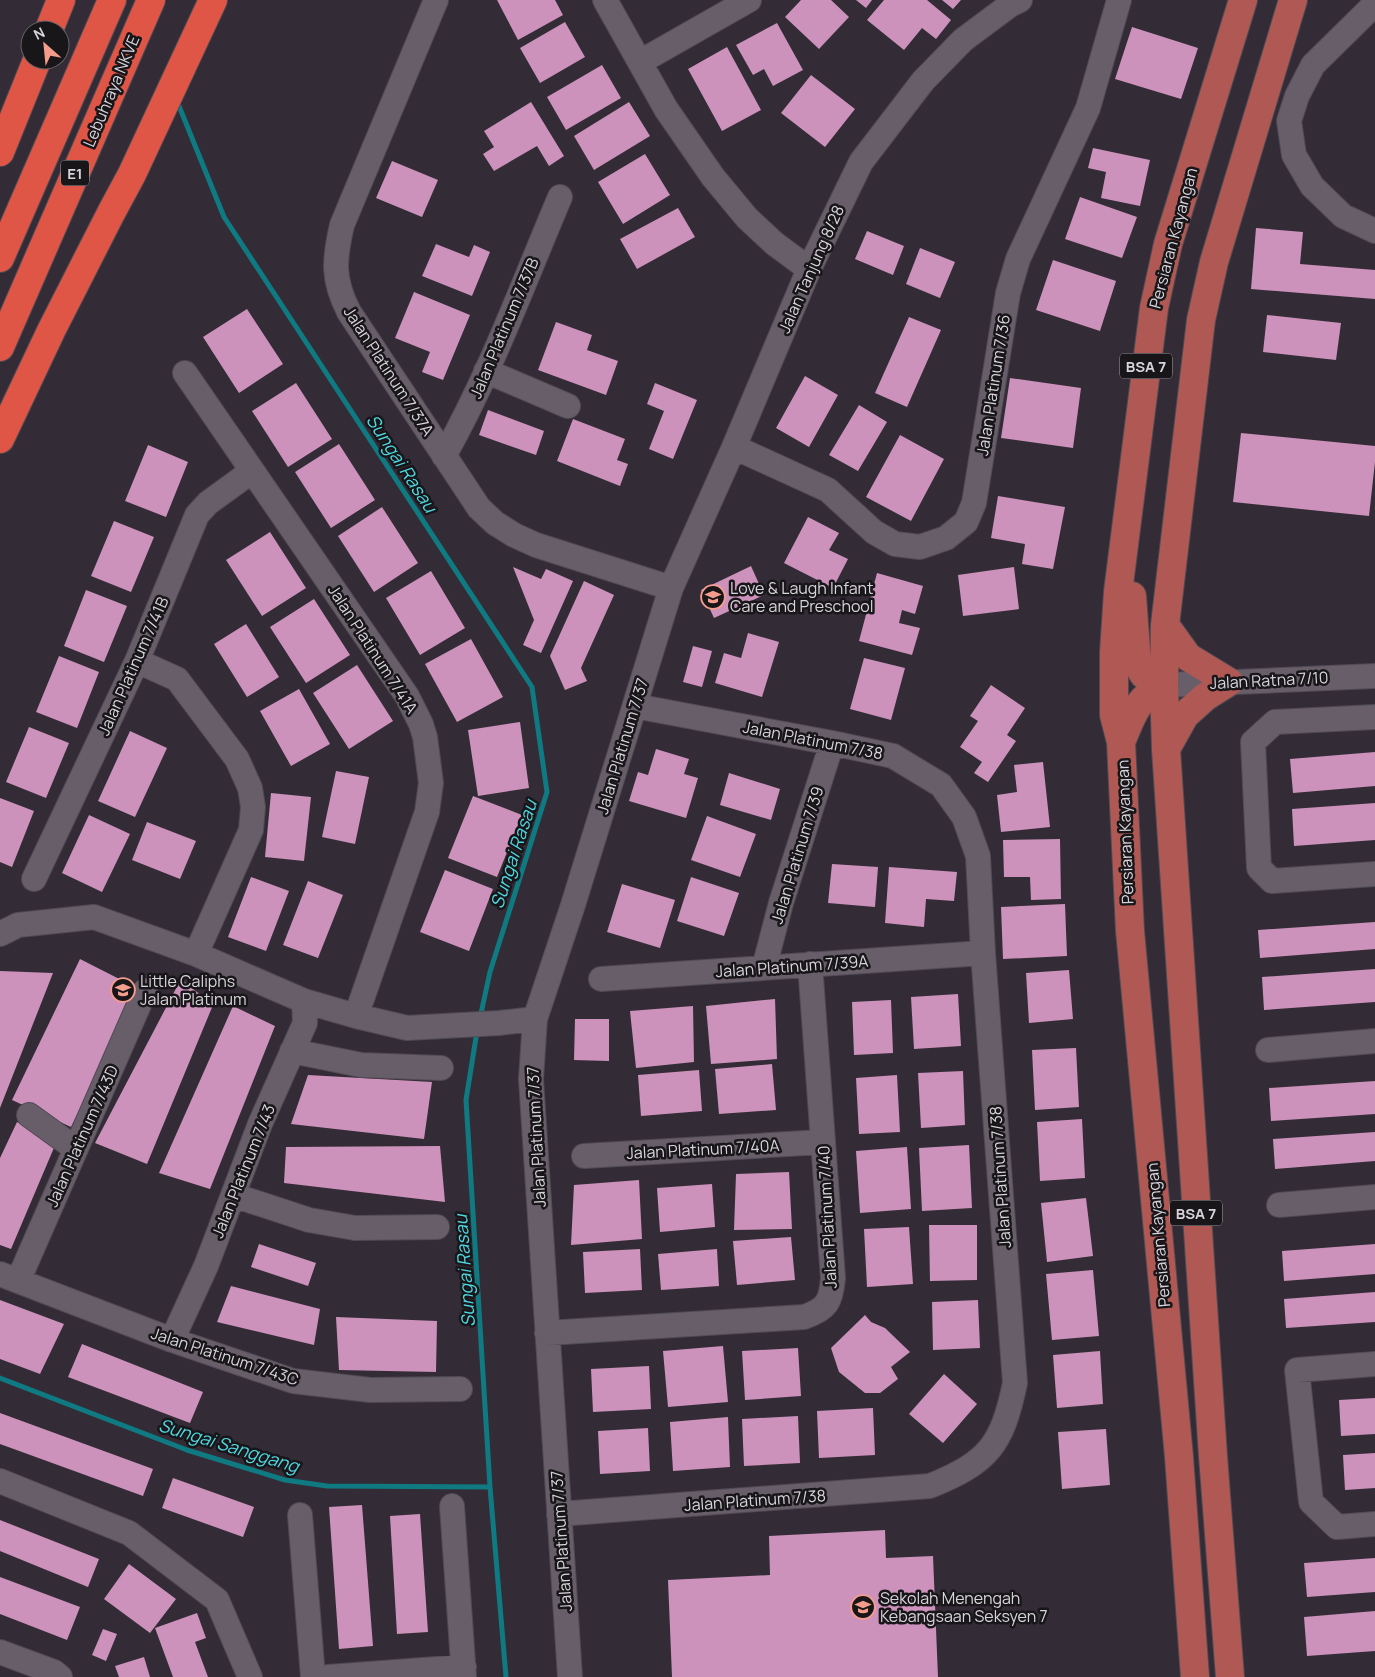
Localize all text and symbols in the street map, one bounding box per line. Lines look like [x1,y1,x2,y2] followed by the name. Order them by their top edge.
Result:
[20,20,70,70] north arrow
[30,22,48,44] text: N
[78,32,144,150] street label: Lebuhraya NKVE
[61,160,89,186] road number: E1
[1144,165,1202,311] street label: Persiaran Kayangan
[773,201,849,337] street label: Jalan Tanjung 8/28
[464,254,544,402] street label: Jalan Platinum 7/37B
[339,302,439,440] street label: Jalan Platinum 7/37A
[971,313,1015,457] street label: Jalan Platinum 7/36
[1120,354,1172,378] road number: BSA 7
[361,409,443,518] water label: Sungai Rasau
[730,577,874,617] place label: Love & Laugh Infant Care and Preschool
[323,580,423,718] street label: Jalan Platinum 7/41A
[700,584,726,610] school or university icon: Love & Laugh Infant Care and Preschool
[93,593,174,739] street label: Jalan Platinum 7/41B
[1209,666,1329,694] street label: Jalan Ratna 7/10
[591,675,653,817] street label: Jalan Platinum 7/37
[741,716,885,764] street label: Jalan Platinum 7/38
[1111,759,1139,905] street label: Persiaran Kayangan
[766,783,828,927] street label: Jalan Platinum 7/39
[484,796,542,911] water label: Sungai Rasau
[715,950,869,982] street label: Jalan Platinum 7/39A
[140,970,247,1010] place label: Little Caliphs Jalan Platinum
[110,977,136,1003] school or university icon: Little Caliphs Jalan Platinum
[41,1061,123,1210] street label: Jalan Platinum 7/43D
[521,1066,551,1208] street label: Jalan Platinum 7/37
[206,1101,280,1241] street label: Jalan Platinum 7/43
[984,1105,1016,1249] street label: Jalan Platinum 7/38
[626,1134,780,1164] street label: Jalan Platinum 7/40A
[812,1145,842,1289] street label: Jalan Platinum 7/40
[1141,1162,1175,1308] street label: Persiaran Kayangan
[1170,1200,1222,1226] road number: BSA 7
[448,1213,480,1328] water label: Sungai Rasau
[148,1322,302,1390] street label: Jalan Platinum 7/43C
[156,1412,303,1478] water label: Sungai Sanggang
[545,1470,577,1612] street label: Jalan Platinum 7/37
[683,1484,827,1516] street label: Jalan Platinum 7/38
[880,1587,1047,1627] place label: Sekolah Menengah Kebangsaan Seksyen 7
[850,1594,876,1620] school or university icon: Sekolah Menengah Kebangsaan Seksyen 7

